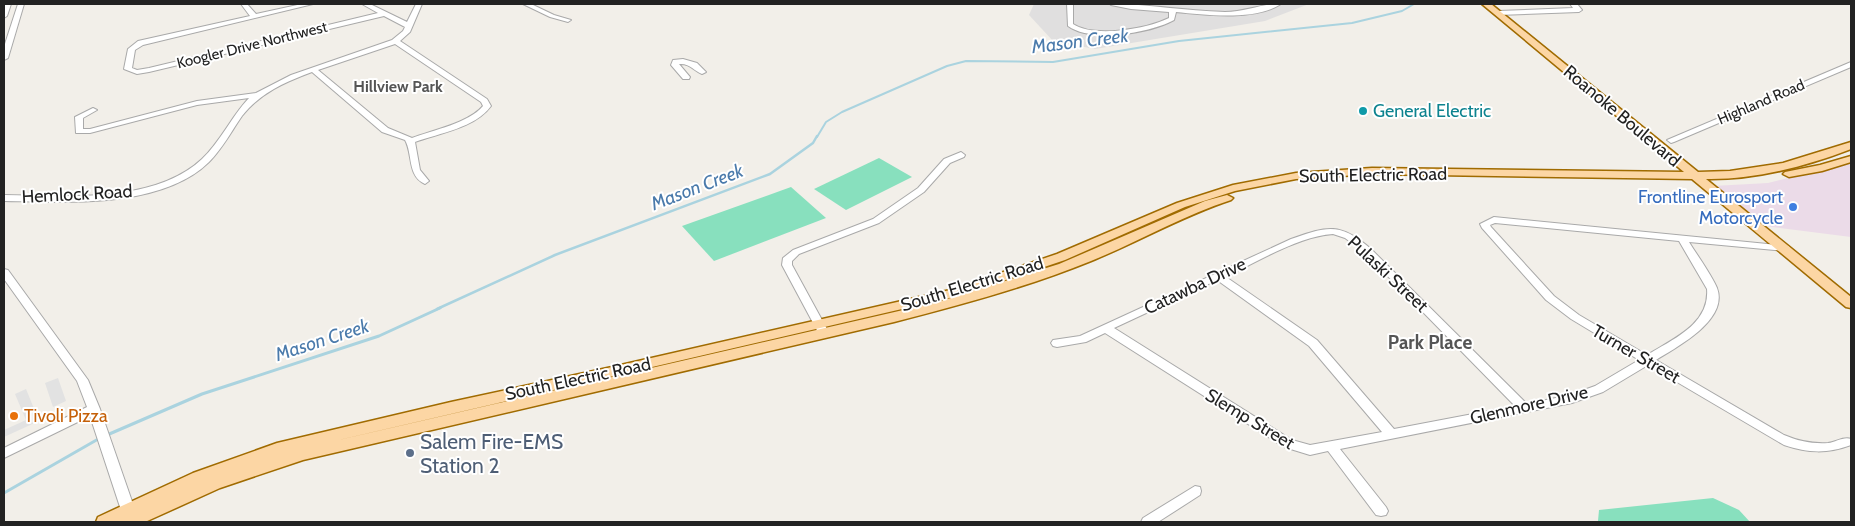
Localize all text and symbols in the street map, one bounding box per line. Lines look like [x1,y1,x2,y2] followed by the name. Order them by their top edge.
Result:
[175,18,329,72] street label: Koogler Drive Northwest
[1029,24,1130,58] water label: Mason Creek
[1559,61,1685,171] street label: Roanoke Boulevard
[1715,76,1807,128] street label: Highland Road
[353,77,443,96] district label: Hillview Park
[1373,100,1491,122] place label: General Electric
[1357,105,1369,117] marker: General Electric
[647,159,747,216] water label: Mason Creek
[1299,163,1447,187] street label: South Electric Road
[21,180,133,208] street label: Hemlock Road
[1638,186,1783,229] place label: Frontline Eurosport Motorcycle
[1787,201,1799,213] marker: Frontline Eurosport Motorcycle
[1343,231,1433,317] street label: Pulaski Street
[898,252,1046,316] street label: South Electric Road
[1140,253,1250,319] street label: Catawba Drive
[271,314,373,366] water label: Mason Creek
[1588,320,1684,388] street label: Turner Street
[1388,331,1472,354] district label: Park Place
[503,353,653,405] street label: South Electric Road
[1468,381,1590,429] street label: Glenmore Drive
[1202,384,1298,454] street label: Slemp Street
[24,405,108,427] place label: Tivoli Pizza
[8,410,20,422] marker: Tivoli Pizza
[420,429,563,478] place label: Salem Fire-EMS Station 2
[404,447,416,459] marker: Salem Fire-EMS Station 2

